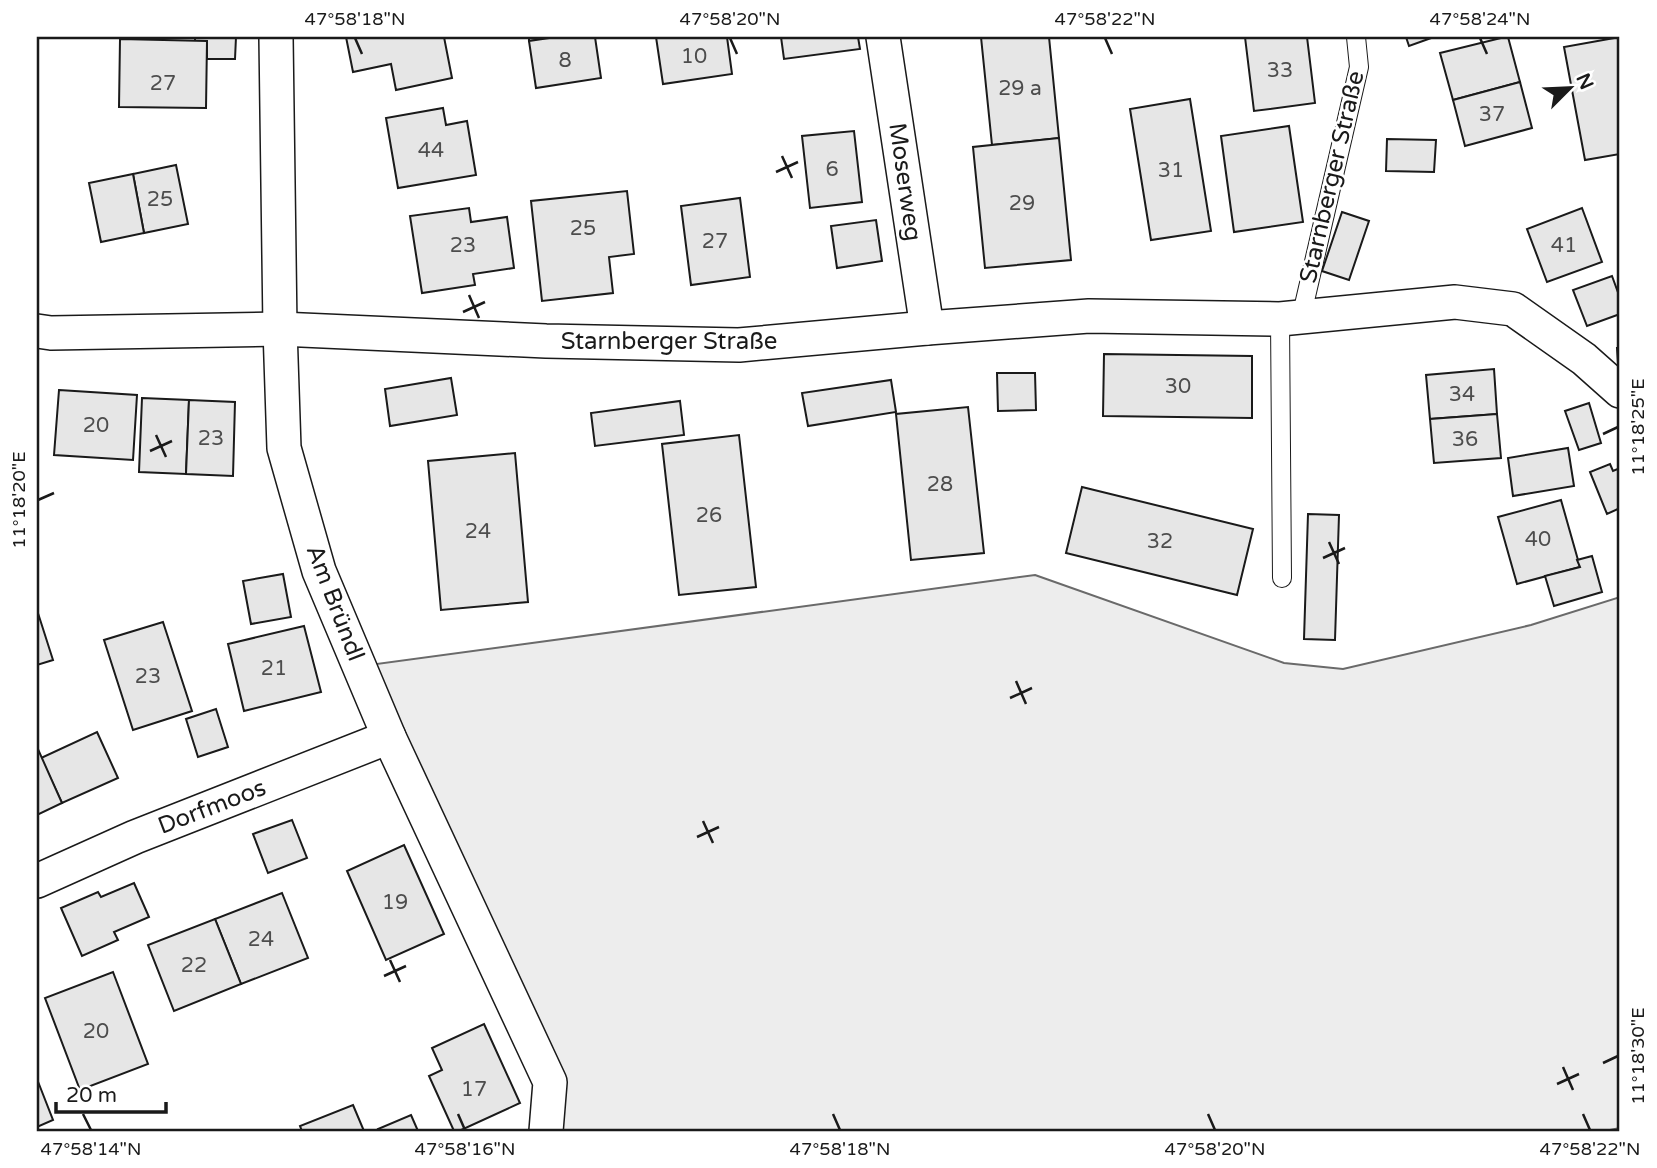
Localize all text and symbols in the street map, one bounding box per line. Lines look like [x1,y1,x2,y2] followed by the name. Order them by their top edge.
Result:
[305,8,405,30] text: 47°58'18"N
[680,8,780,30] text: 47°58'20"N
[1055,8,1155,30] text: 47°58'22"N
[1430,8,1530,30] text: 47°58'24"N
[681,44,707,69] house number: 10
[558,48,572,73] house number: 8
[1534,52,1604,122] north arrow
[1267,58,1293,83] house number: 33
[1293,68,1371,286] street label: Starnberger Straße
[1571,70,1598,93] text: N
[150,71,176,96] house number: 27
[998,76,1042,101] house number: 29 a
[1479,102,1505,127] house number: 37
[882,121,928,243] street label: Moserweg
[418,138,444,163] house number: 44
[825,157,839,182] house number: 6
[1158,158,1184,183] house number: 31
[147,187,173,212] house number: 25
[1009,191,1035,216] house number: 29
[570,216,596,241] house number: 25
[702,229,728,254] house number: 27
[450,233,476,258] house number: 23
[1551,233,1577,258] house number: 41
[561,327,777,356] street label: Starnberger Straße
[1165,374,1191,399] house number: 30
[1627,378,1649,476] text: 11°18'25"E
[1449,382,1475,407] house number: 34
[83,413,109,438] house number: 20
[198,426,224,451] house number: 23
[1452,427,1478,452] house number: 36
[8,451,30,549] text: 11°18'20"E
[927,472,953,497] house number: 28
[696,503,722,528] house number: 26
[465,519,491,544] house number: 24
[1525,527,1551,552] house number: 40
[1147,529,1173,554] house number: 32
[300,541,370,665] street label: Am Bründl
[261,656,287,681] house number: 21
[135,664,161,689] house number: 23
[154,773,270,841] street label: Dorfmoos
[382,890,408,915] house number: 19
[248,927,274,952] house number: 24
[181,953,207,978] house number: 22
[1627,1007,1649,1105] text: 11°18'30"E
[83,1019,109,1044] house number: 20
[56,1070,166,1114] scale bar
[461,1077,487,1102] house number: 17
[66,1083,117,1108] text: 20 m
[41,1138,141,1160] text: 47°58'14"N
[415,1138,515,1160] text: 47°58'16"N
[790,1138,890,1160] text: 47°58'18"N
[1165,1138,1265,1160] text: 47°58'20"N
[1540,1138,1640,1160] text: 47°58'22"N

